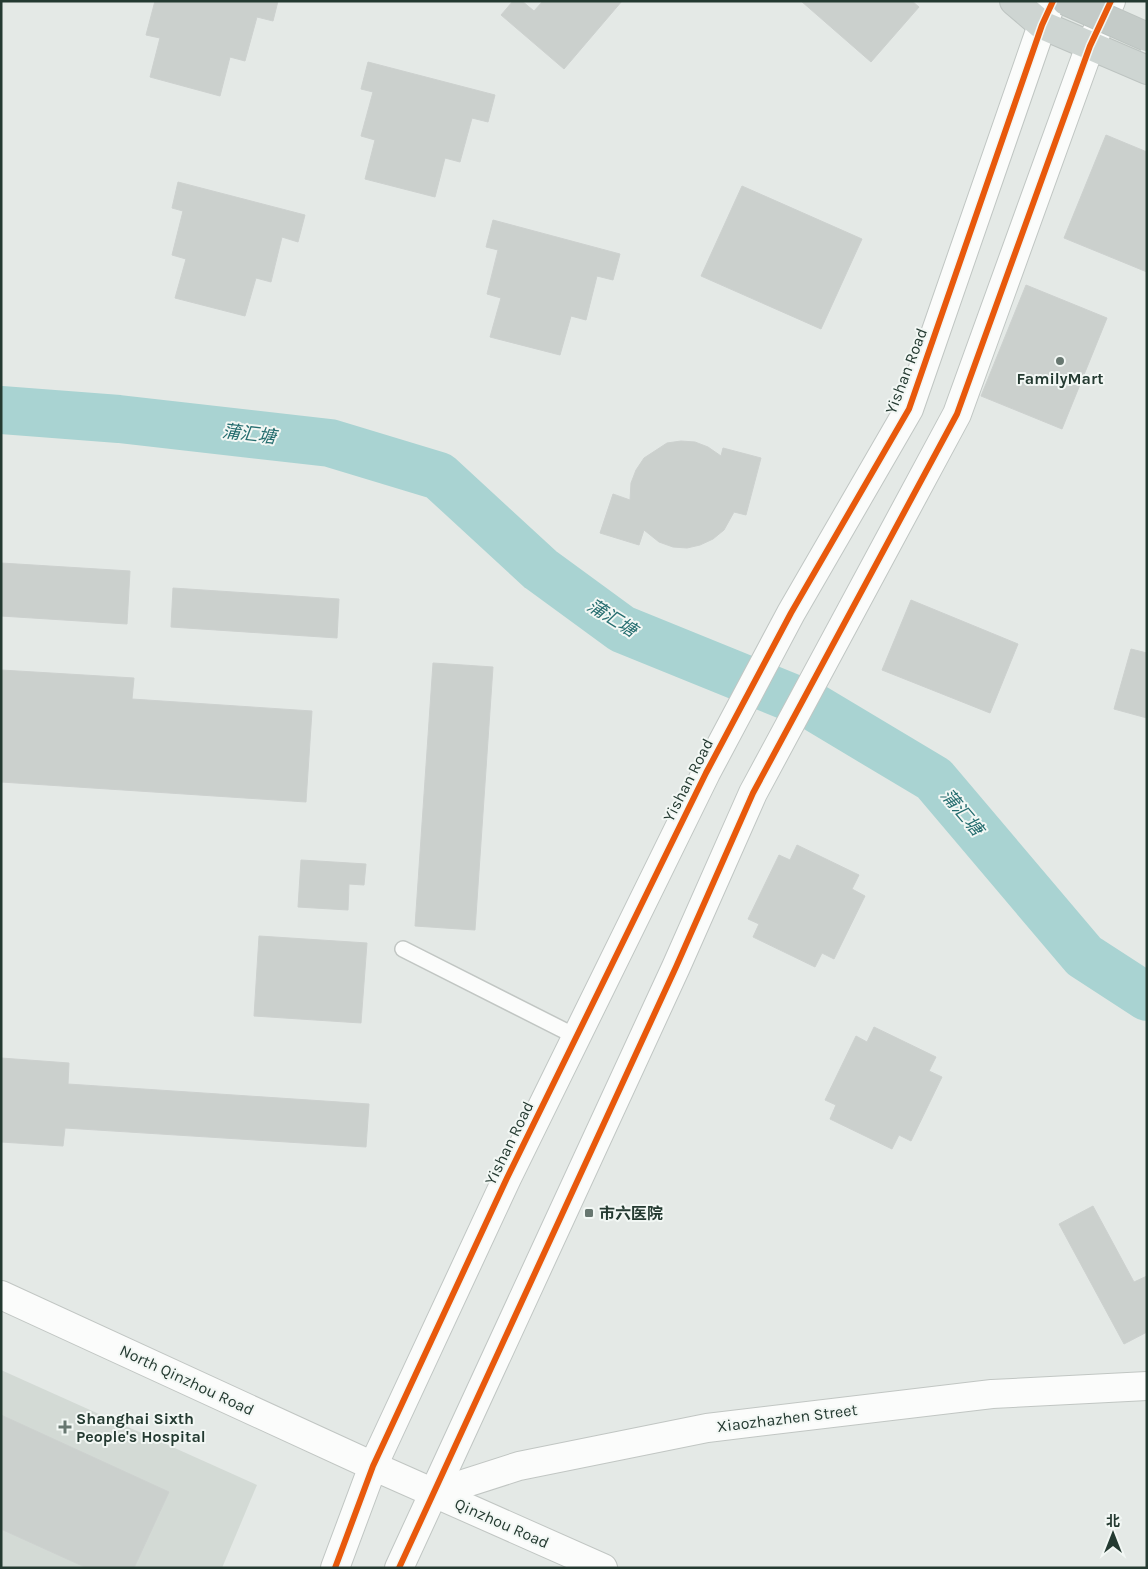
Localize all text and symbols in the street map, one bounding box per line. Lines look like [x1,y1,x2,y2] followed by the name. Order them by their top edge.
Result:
[881,325,931,417] street label: Yishan Road
[1054,355,1066,367] marker: FamilyMart
[1016,369,1104,388] place label: FamilyMart
[221,420,280,449] water label: 蒲汇塘
[583,594,643,643] water label: 蒲汇塘
[659,735,717,825] street label: Yishan Road
[936,784,990,842] water label: 蒲汇塘
[481,1098,537,1188] street label: Yishan Road
[599,1204,663,1223] place label: 市六医院
[583,1207,595,1219] marker: 市六医院
[117,1341,257,1419] street label: North Qinzhou Road
[716,1400,858,1436] street label: Xiaozhazhen Street
[76,1409,206,1446] place label: Shanghai Sixth People's Hospital
[58,1420,72,1434] marker: Shanghai Sixth People's Hospital
[452,1494,552,1552] street label: Qinzhou Road
[1088,1509,1138,1559] north arrow
[1106,1513,1120,1530] text: 北

